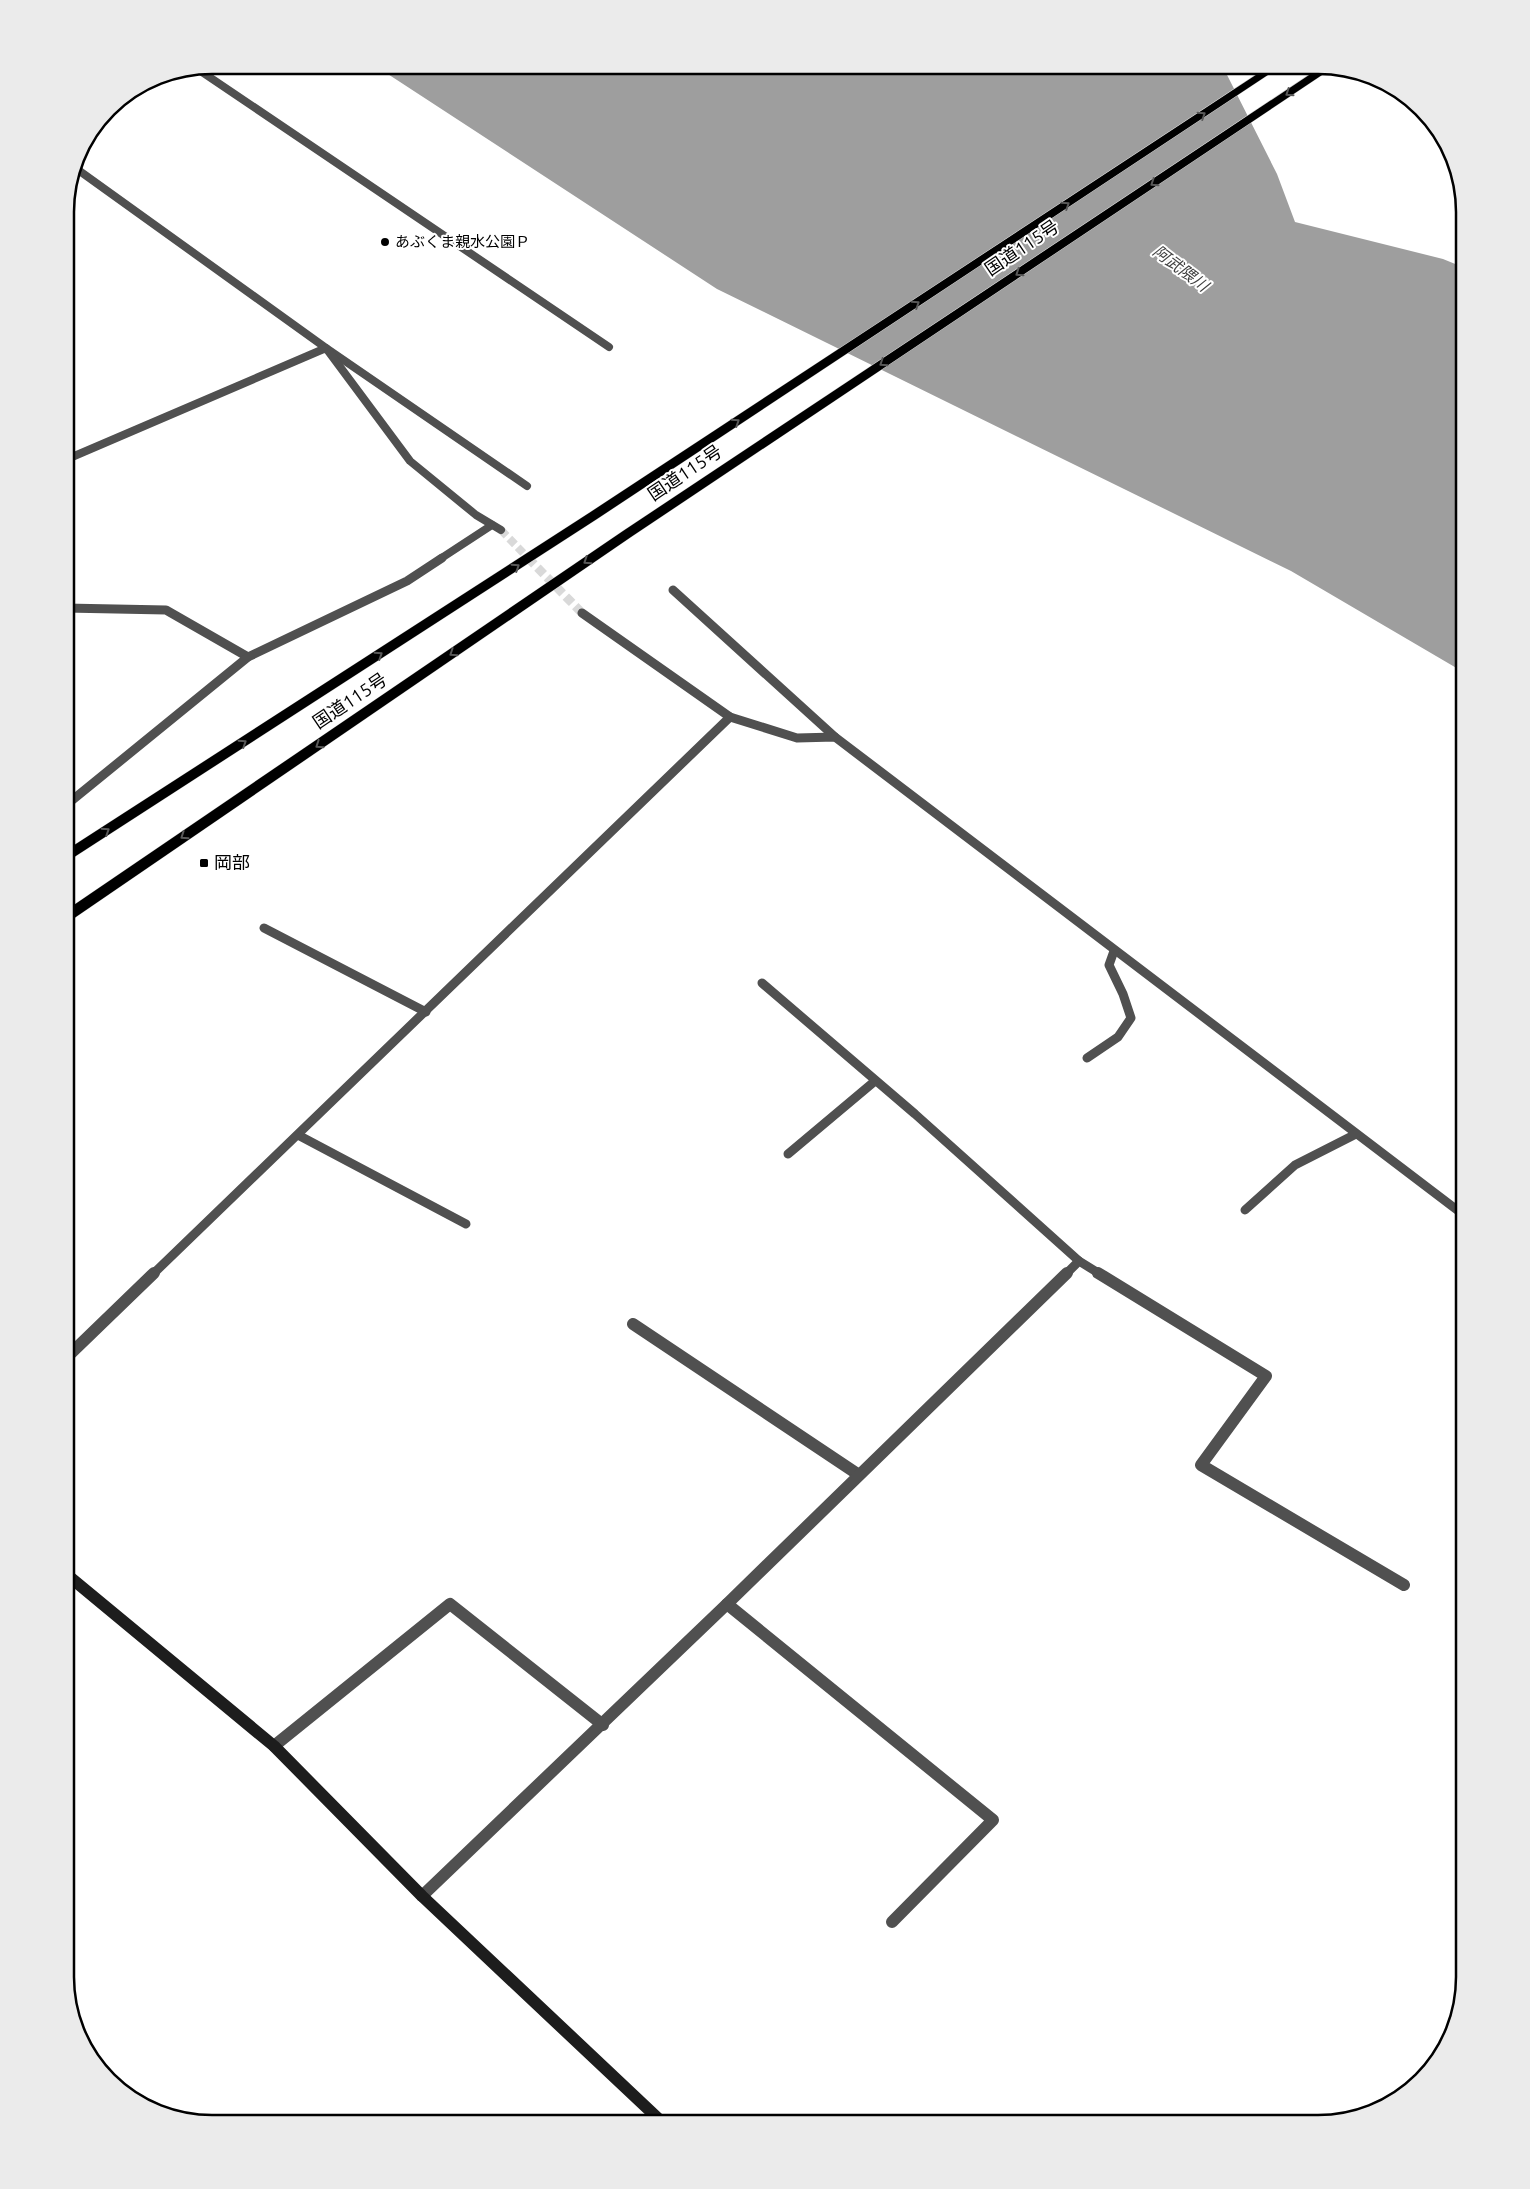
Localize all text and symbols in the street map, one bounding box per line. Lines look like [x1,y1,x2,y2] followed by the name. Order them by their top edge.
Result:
[1286,87,1295,96] one-way arrow
[1197,112,1206,122] one-way arrow
[1150,177,1160,186] one-way arrow
[1061,202,1070,211] one-way arrow
[981,215,1062,279] street label: 国道115号
[395,233,530,250] place label: あぶくま親水公園Ｐ
[379,236,391,248] marker: あぶくま親水公園Ｐ
[1150,242,1214,296] water label: 阿武隈川
[1015,267,1024,276] one-way arrow
[910,301,920,310] one-way arrow
[880,357,889,366] one-way arrow
[731,419,740,428] one-way arrow
[644,440,725,504] street label: 国道115号
[583,555,593,564] one-way arrow
[510,563,519,573] one-way arrow
[449,647,459,656] one-way arrow
[373,652,383,661] one-way arrow
[309,668,390,732] street label: 国道115号
[315,738,324,748] one-way arrow
[237,740,246,749] one-way arrow
[100,828,110,837] one-way arrow
[181,830,190,839] one-way arrow
[214,852,250,872] place label: 岡部
[198,857,210,869] marker: 岡部

